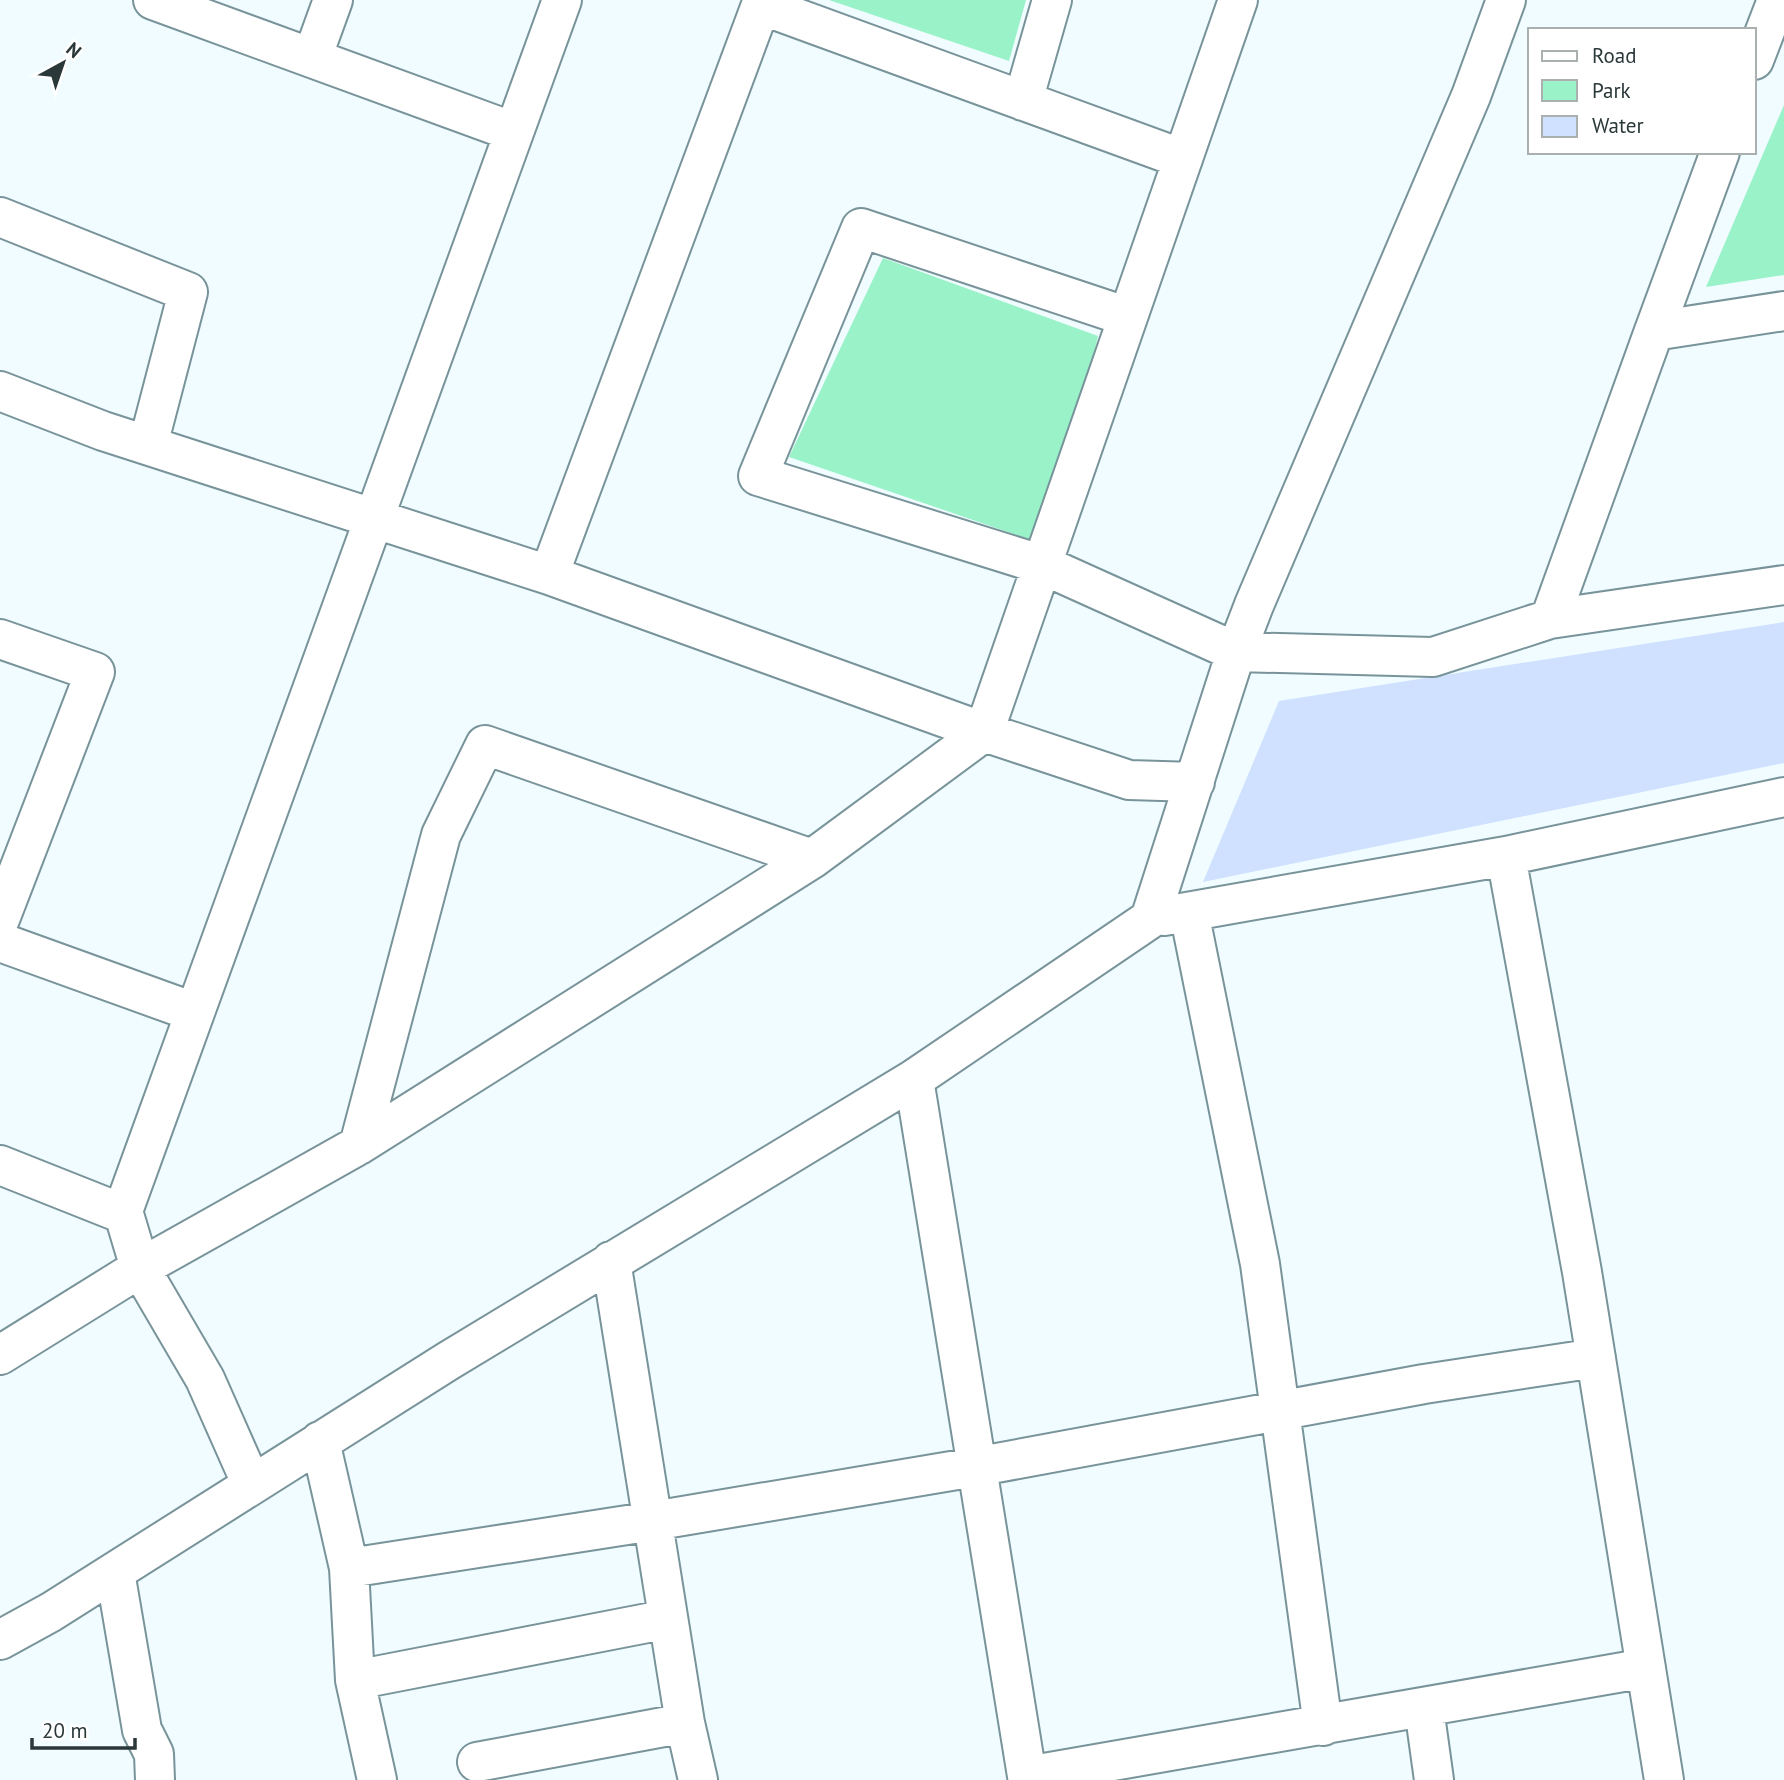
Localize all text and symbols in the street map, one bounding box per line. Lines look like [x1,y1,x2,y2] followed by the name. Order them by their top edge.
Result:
[28,28,98,98] north arrow
[1528,28,1756,154] legend
[61,37,86,63] text: N
[1592,42,1636,69] text: Road
[1592,77,1631,104] text: Park
[1592,112,1644,139] text: Water
[32,1706,135,1750] scale bar
[42,1717,88,1744] text: 20 m

